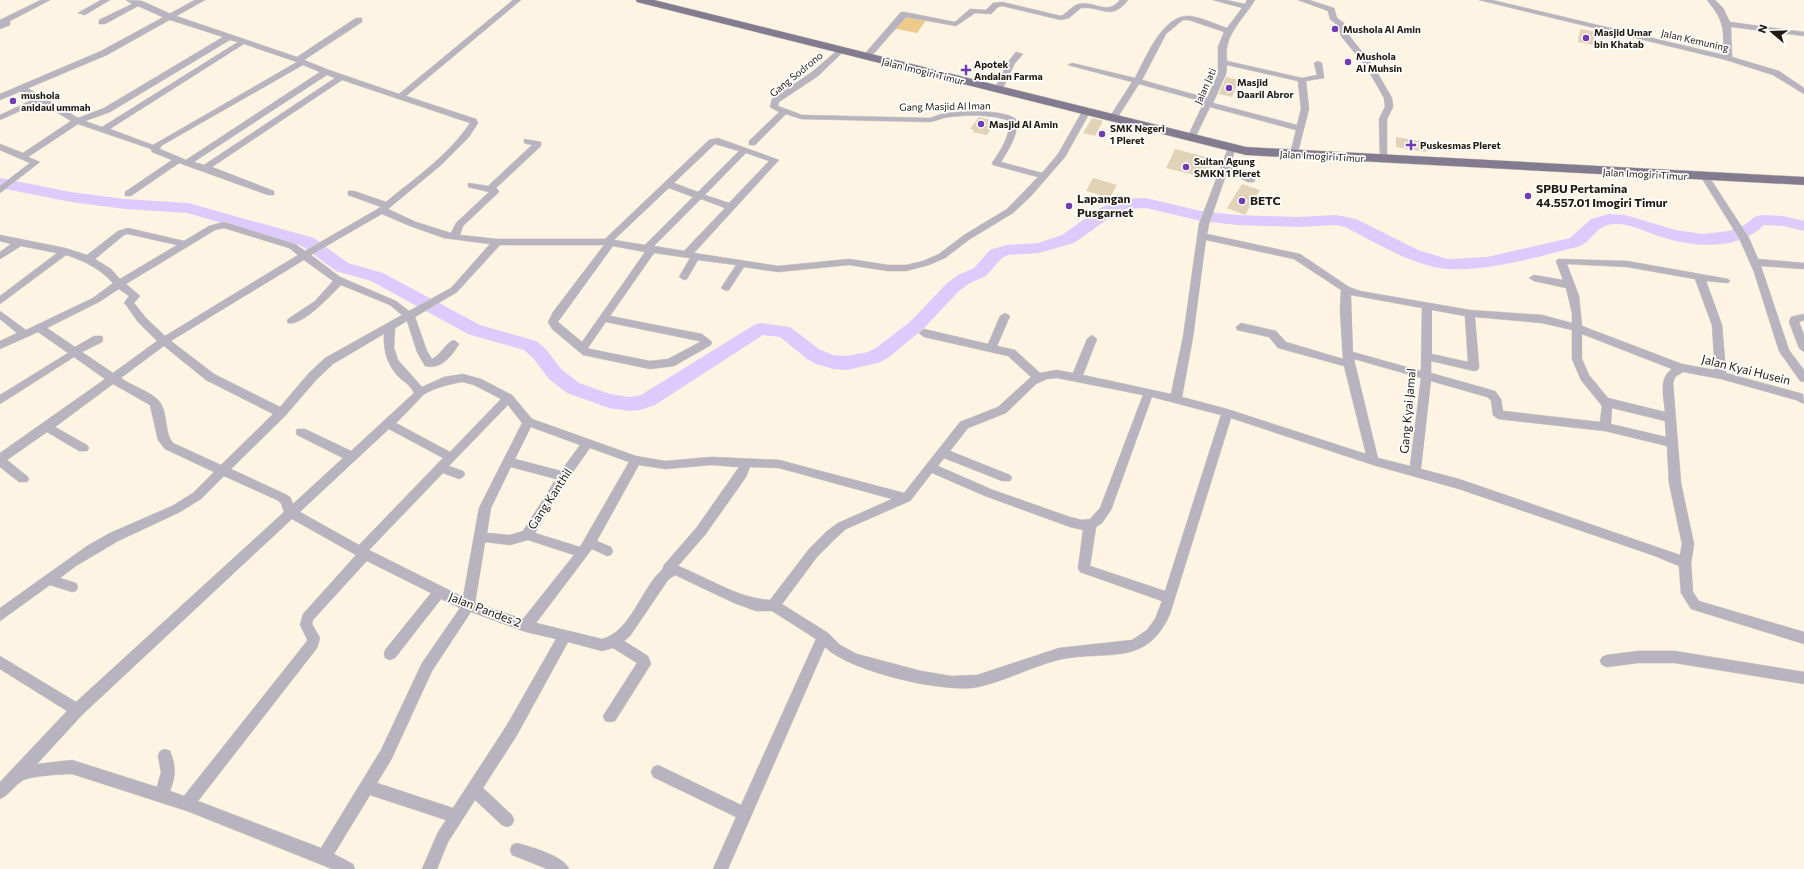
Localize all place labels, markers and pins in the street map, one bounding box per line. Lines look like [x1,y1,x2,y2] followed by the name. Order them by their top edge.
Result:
[1343,23,1421,35] place label: Mushola Al Amin
[1330,24,1340,34] marker: Mushola Al Amin
[1594,26,1652,50] place label: Masjid Umar bin Khatab
[1581,33,1591,43] marker: Masjid Umar bin Khatab
[1356,50,1402,74] place label: Mushola Al Muhsin
[1343,57,1353,67] marker: Mushola Al Muhsin
[974,58,1043,82] place label: Apotek Andalan Farma
[961,65,971,75] marker: Apotek Andalan Farma
[1237,76,1294,100] place label: Masjid Daaril Abror
[1224,83,1234,93] marker: Masjid Daaril Abror
[21,89,91,113] place label: mushola anidaul ummah
[8,96,18,106] marker: mushola anidaul ummah
[989,118,1058,130] place label: Masjid Al Amin
[976,119,986,129] marker: Masjid Al Amin
[1110,122,1165,146] place label: SMK Negeri 1 Pleret
[1097,129,1107,139] marker: SMK Negeri 1 Pleret
[1405,139,1417,151] marker: Puskesmas Pleret
[1420,139,1501,151] place label: Puskesmas Pleret
[1194,155,1260,179] place label: Sultan Agung SMKN 1 Pleret
[1181,162,1191,172] marker: Sultan Agung SMKN 1 Pleret
[1536,181,1668,209] place label: SPBU Pertamina 44.557.01 Imogiri Timur
[1077,191,1133,219] place label: Lapangan Pusgarnet
[1523,191,1533,201] marker: SPBU Pertamina 44.557.01 Imogiri Timur
[1250,193,1281,207] place label: BETC
[1237,196,1247,206] marker: BETC
[1064,201,1074,211] marker: Lapangan Pusgarnet

